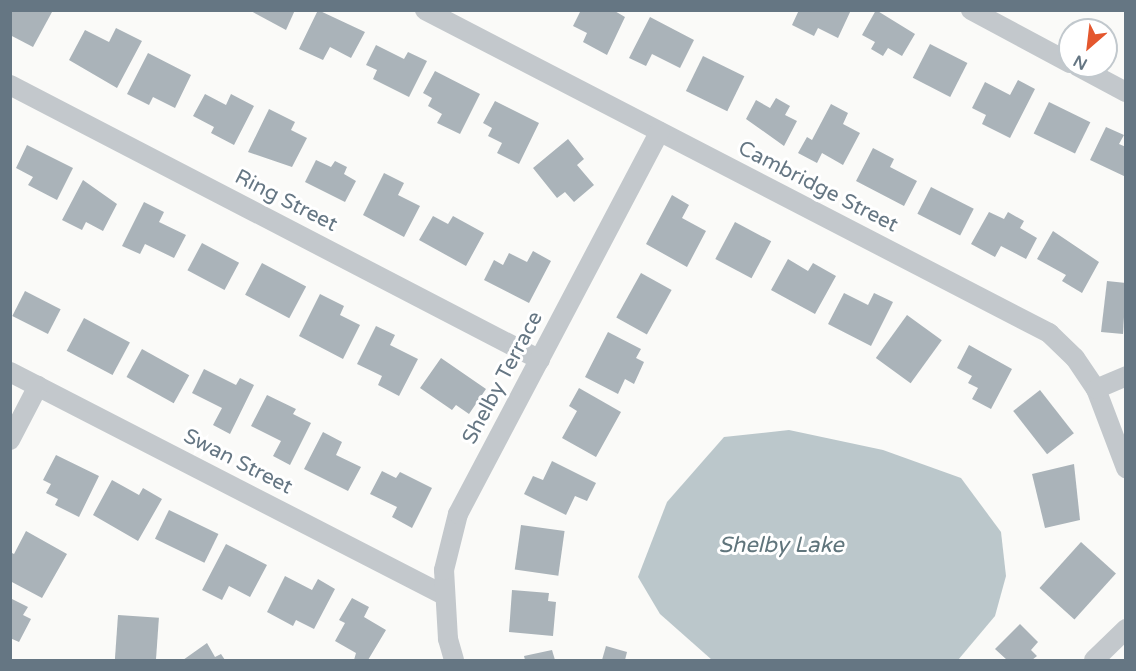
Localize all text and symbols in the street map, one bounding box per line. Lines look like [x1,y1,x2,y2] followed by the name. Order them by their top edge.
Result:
[1058,18,1118,78] north arrow
[1070,50,1091,74] text: N
[734,136,902,238] street label: Cambridge Street
[231,164,341,238] street label: Ring Street
[457,307,549,449] street label: Shelby Terrace
[179,424,297,500] street label: Swan Street
[718,533,844,559] water label: Shelby Lake

